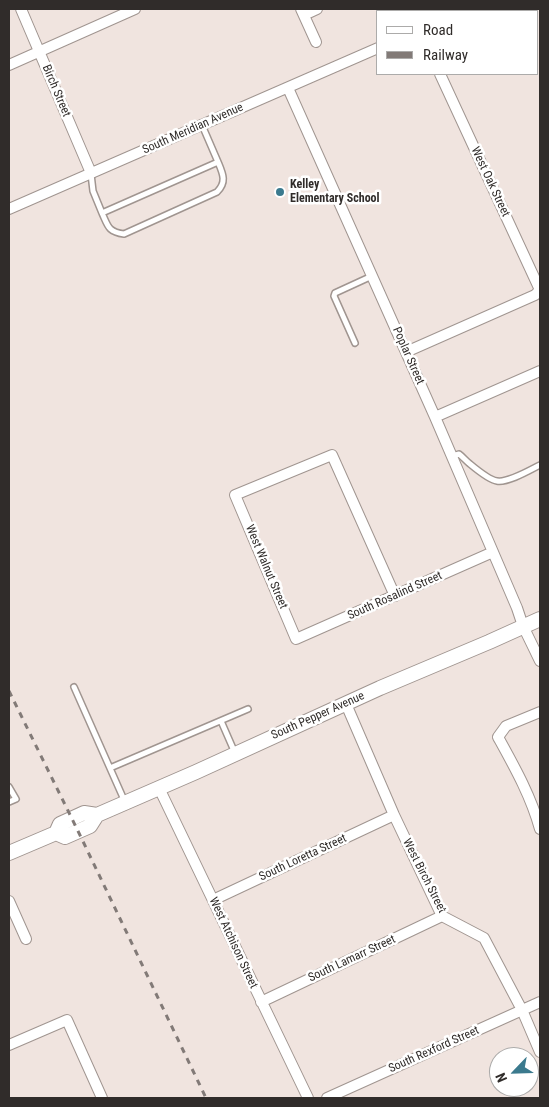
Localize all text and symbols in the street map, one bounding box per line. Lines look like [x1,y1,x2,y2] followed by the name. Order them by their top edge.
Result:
[376,10,539,75] legend
[423,21,453,39] text: Road
[423,46,468,64] text: Railway
[39,63,73,119] street label: Birch Street
[140,100,246,158] street label: South Meridian Avenue
[467,145,513,219] street label: West Oak Street
[290,178,380,206] place label: Kelley Elementary School
[274,186,286,198] marker: Kelley Elementary School
[389,325,427,387] street label: Poplar Street
[242,523,290,611] street label: West Walnut Street
[346,569,444,623] street label: South Rosalind Street
[269,689,367,743] street label: South Pepper Avenue
[257,831,349,885] street label: South Loretta Street
[399,836,449,916] street label: West Birch Street
[206,895,260,991] street label: West Atchison Street
[306,932,398,986] street label: South Lamarr Street
[386,1024,482,1076] street label: South Rexford Street
[489,1047,539,1097] north arrow
[492,1071,510,1085] text: N

